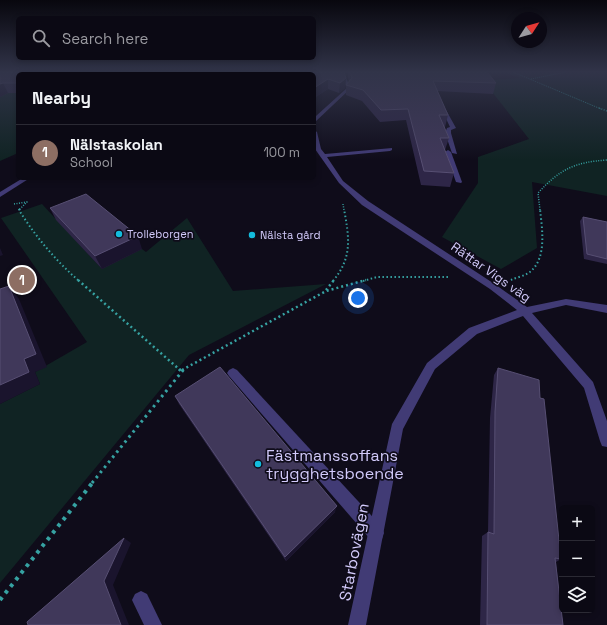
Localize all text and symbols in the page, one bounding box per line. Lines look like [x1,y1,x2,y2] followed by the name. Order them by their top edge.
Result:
[511,12,547,48] north arrow
[16,16,316,60] search box
[30,27,52,49] icon: search
[62,29,148,48] text: Search here
[32,87,91,109] text: Nearby
[70,135,163,154] text: Nälstaskolan
[42,144,48,161] text: 1
[263,144,300,161] text: 100 m
[70,154,113,171] text: School
[127,227,193,241] place label: Trolleborgen
[260,228,321,242] place label: Nälsta gård
[114,229,124,239] marker: Trolleborgen
[247,230,257,240] marker: Nälsta gård
[448,238,534,306] street label: Rättar Vigs väg
[9,265,35,295] pin: 1
[348,288,368,308] your location
[266,445,404,484] place label: Fästmanssoffans trygghetsboende
[253,459,263,469] marker: Fästmanssoffans trygghetsboende
[334,501,374,603] street label: Starbovägen
[559,505,595,613] map controls
[559,505,595,541] button: +
[559,541,595,577] button: −
[559,577,595,613] button: layers

